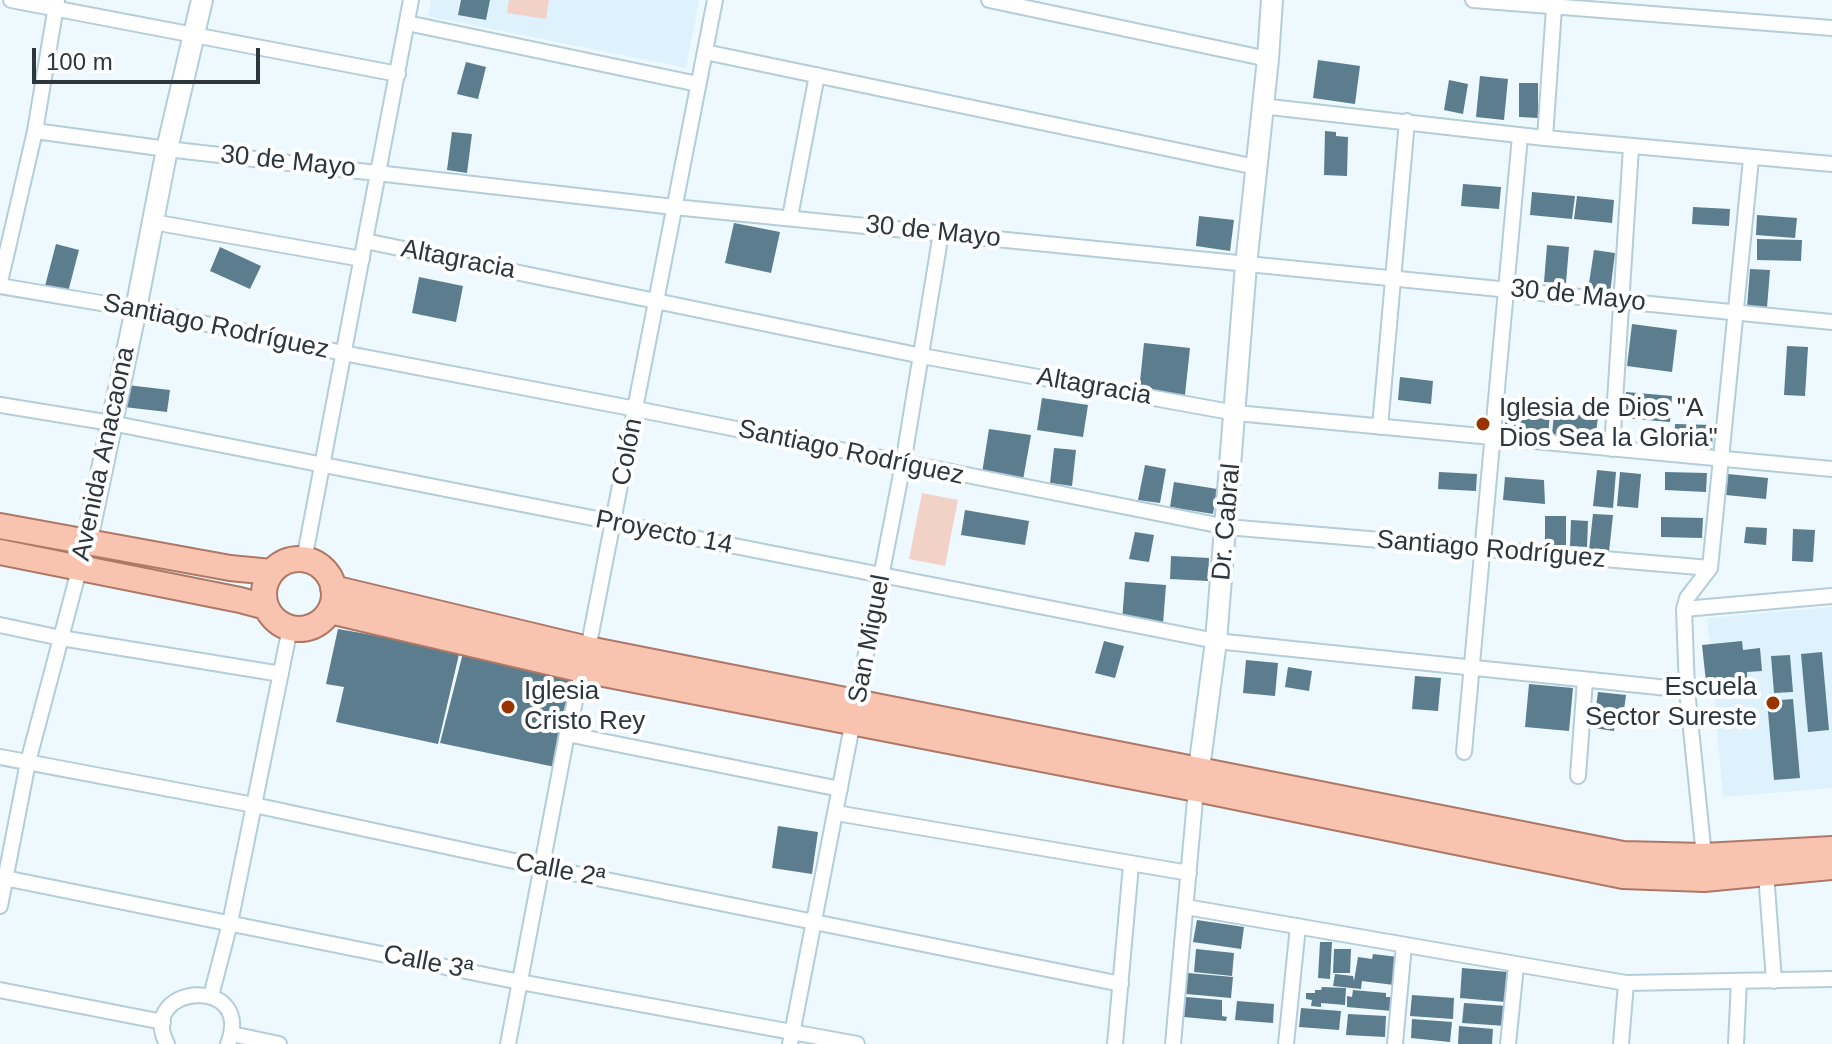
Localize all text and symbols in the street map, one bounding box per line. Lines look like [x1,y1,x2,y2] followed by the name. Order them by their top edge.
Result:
[36,32,264,82] scale bar
[46,48,113,75] text: 100 m
[219,139,357,185] street label: 30 de Mayo
[864,209,1002,255] street label: 30 de Mayo
[398,234,518,286] street label: Altagracia
[1509,273,1647,319] street label: 30 de Mayo
[100,288,332,366] street label: Santiago Rodríguez
[66,344,142,564] street label: Avenida Anacaona
[1034,362,1154,412] street label: Altagracia
[1499,393,1718,454] place label: Iglesia de Dios "A Dios Sea la Gloria"
[735,414,967,492] street label: Santiago Rodríguez
[1474,415,1492,433] marker: Iglesia de Dios "A Dios Sea la Gloria"
[606,416,650,488] street label: Colón
[1206,462,1248,582] street label: Dr. Cabral
[593,504,735,562] street label: Proyecto 14
[1375,524,1607,576] street label: Santiago Rodríguez
[842,572,898,706] street label: San Miguel
[1585,672,1757,734] place label: Escuela Sector Sureste
[524,676,645,738] place label: Iglesia Cristo Rey
[1764,694,1782,712] marker: Escuela Sector Sureste
[499,698,517,716] marker: Iglesia Cristo Rey
[513,847,607,895] street label: Calle 2ª
[381,939,475,987] street label: Calle 3ª

